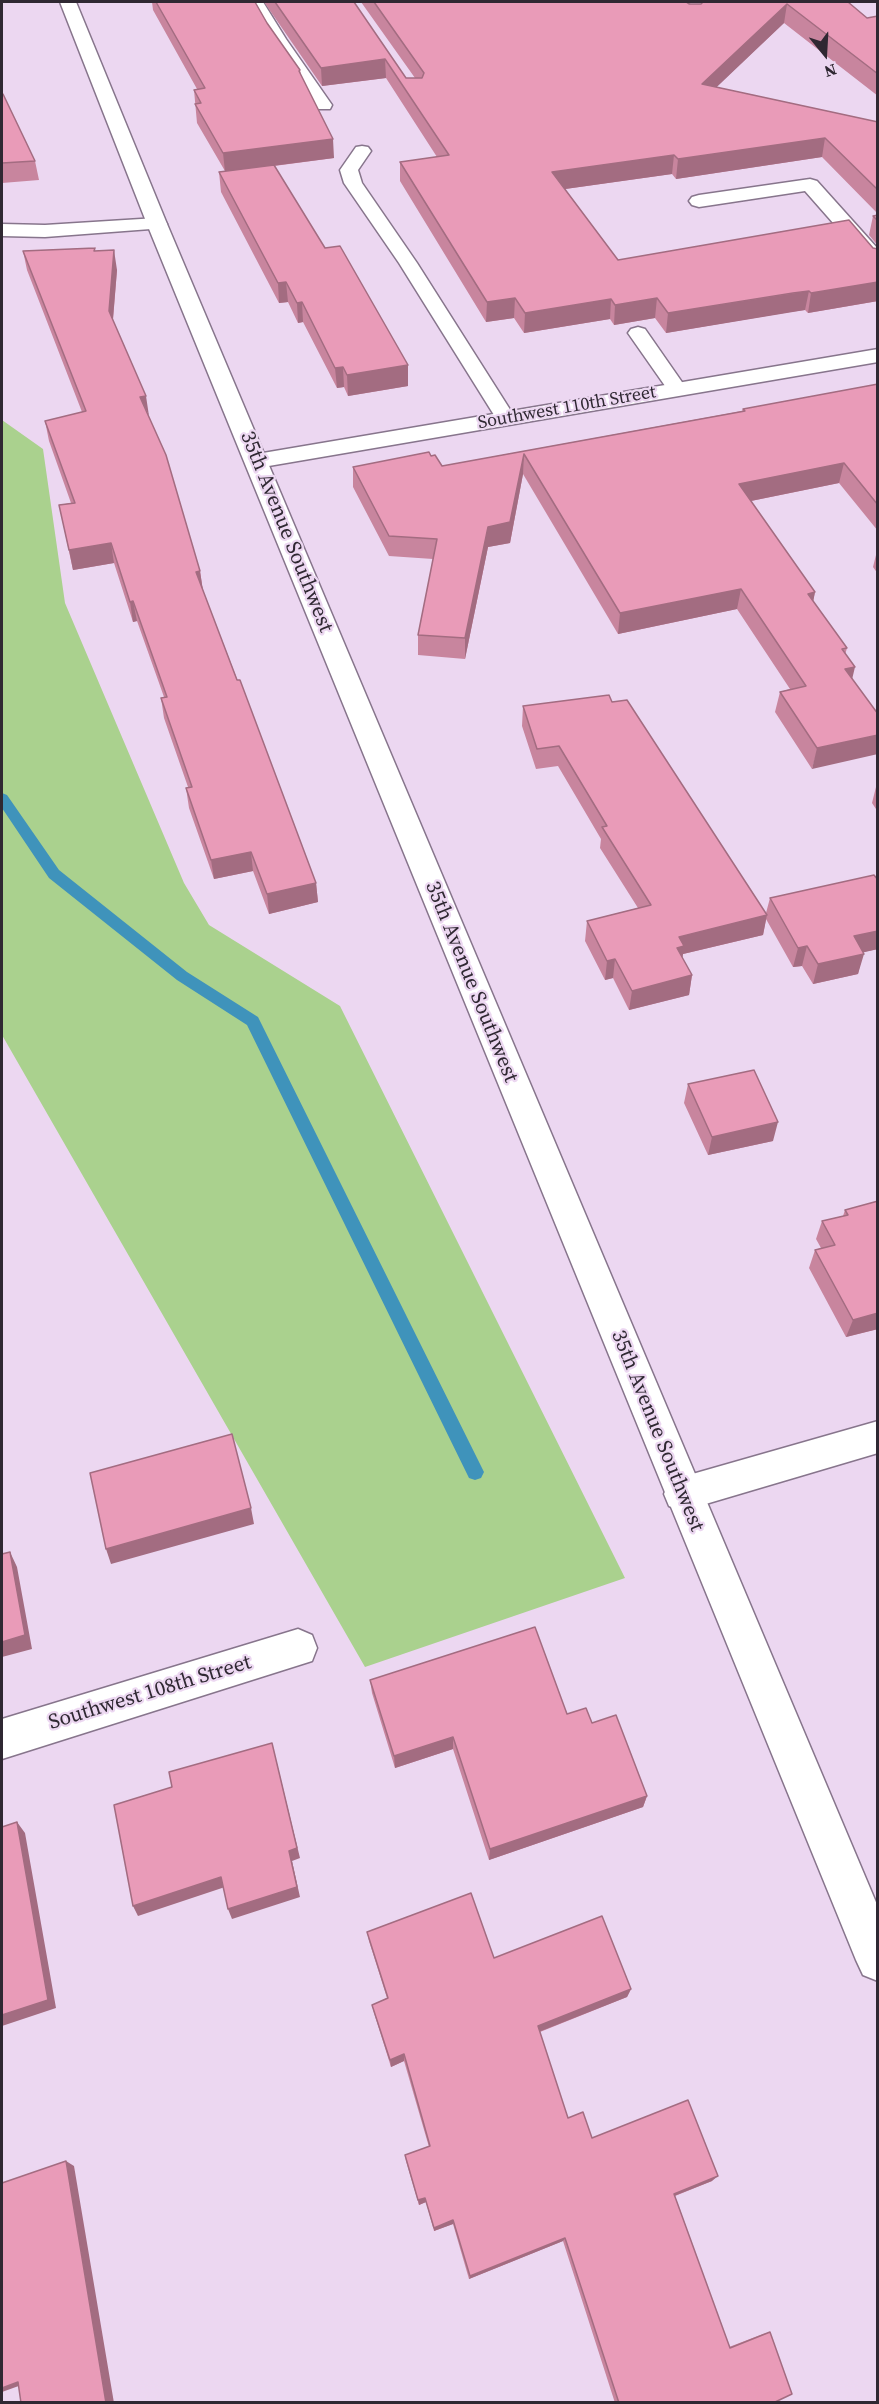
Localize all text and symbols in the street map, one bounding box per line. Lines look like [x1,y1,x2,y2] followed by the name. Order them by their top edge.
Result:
[795,24,855,84] north arrow
[822,59,840,83] text: N
[476,382,658,434] street label: Southwest 110th Street
[234,428,338,636] street label: 35th Avenue Southwest
[419,878,523,1086] street label: 35th Avenue Southwest
[605,1327,709,1535] street label: 35th Avenue Southwest
[46,1650,254,1736] street label: Southwest 108th Street

